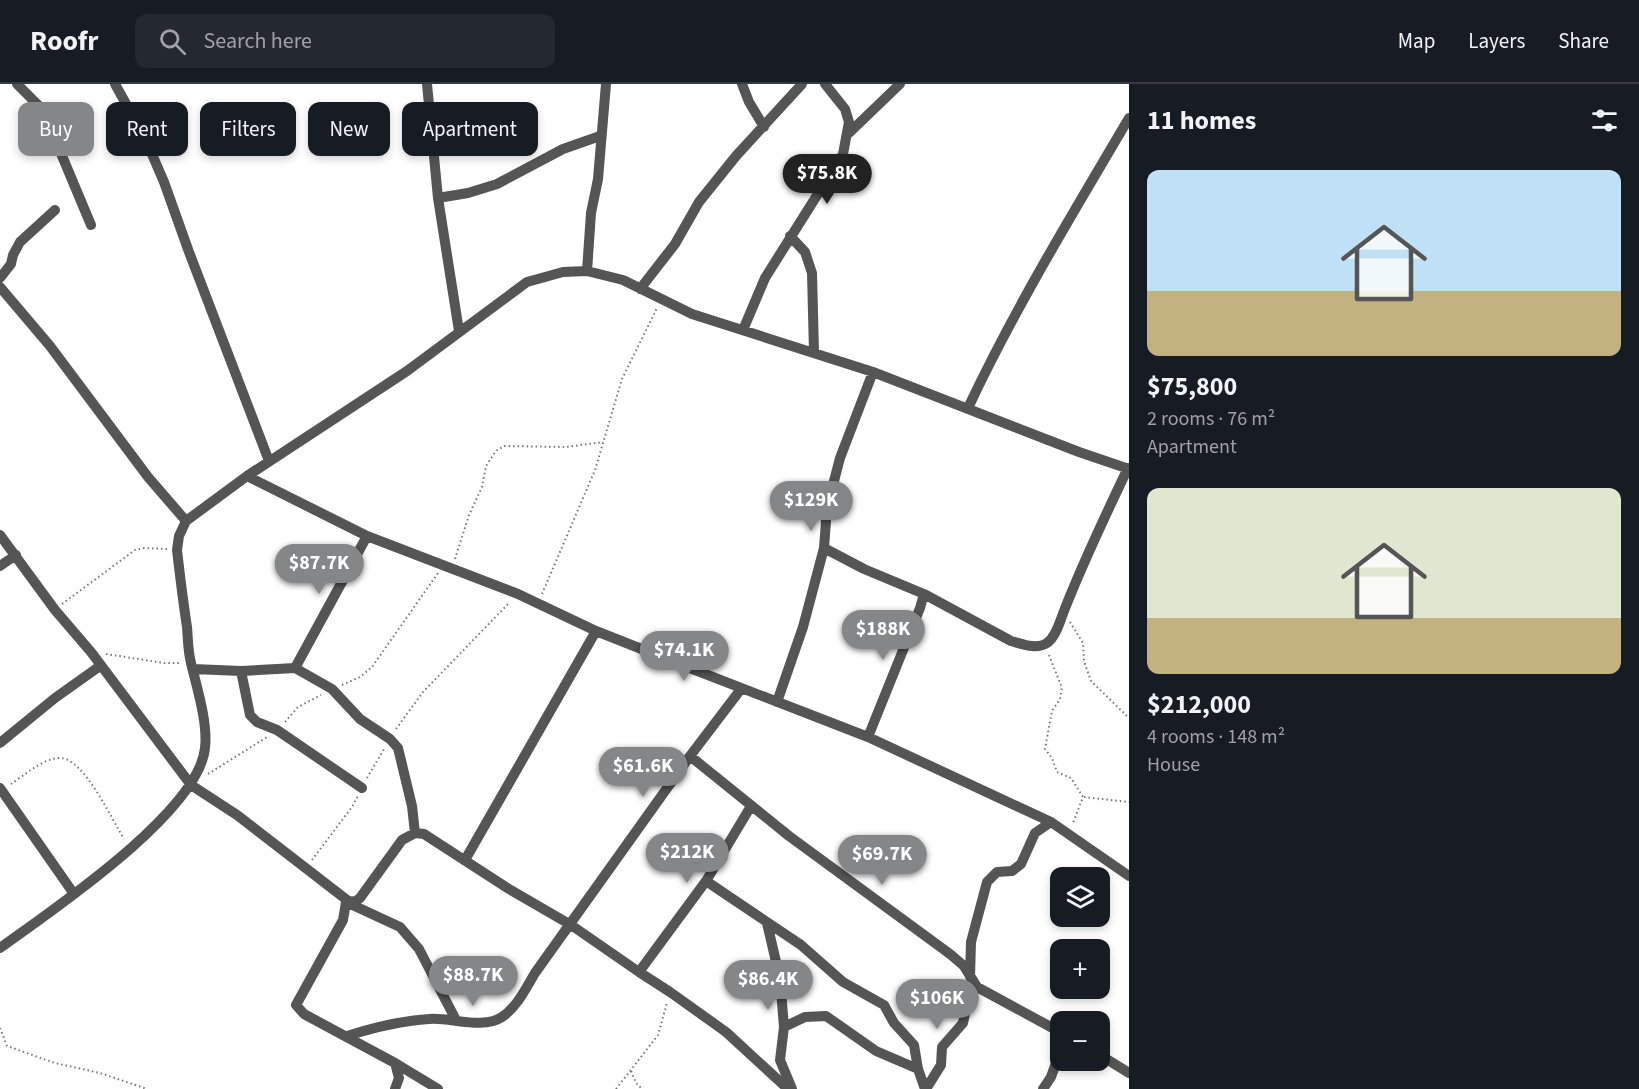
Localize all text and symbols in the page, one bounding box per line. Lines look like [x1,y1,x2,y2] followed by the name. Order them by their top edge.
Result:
[135,14,555,68] search box
[30,21,99,61] text: Roofr
[156,25,189,58] icon: search
[204,25,312,57] text: Search here
[1398,26,1435,56] text: Map
[1468,26,1525,56] text: Layers
[1558,26,1609,56] text: Share
[18,102,94,156] chip: Buy
[106,102,188,156] chip: Rent
[200,102,296,156] chip: Filters
[308,102,390,156] chip: New
[402,102,538,156] chip: Apartment
[1147,102,1256,139] text: 11 homes
[1588,104,1621,137] icon: filters
[778,154,876,205] pin: $75.8K
[797,159,857,187] text: $75.8K
[1330,209,1438,317] icon: home
[1147,368,1237,405] text: $75,800
[1147,405,1275,433] text: 2 rooms · 76 m²
[1147,433,1237,461] text: Apartment
[769,481,853,532] pin: $129K
[784,486,838,514] text: $129K
[1330,527,1438,635] icon: home
[270,544,368,595] pin: $87.7K
[289,549,349,577] text: $87.7K
[841,610,925,661] pin: $188K
[856,615,910,643] text: $188K
[635,631,733,682] pin: $74.1K
[654,636,714,664] text: $74.1K
[1147,686,1251,723] text: $212,000
[1147,723,1285,751] text: 4 rooms · 148 m²
[594,747,692,798] pin: $61.6K
[1147,751,1200,779] text: House
[613,752,673,780] text: $61.6K
[645,833,729,884] pin: $212K
[833,835,931,886] pin: $69.7K
[660,838,714,866] text: $212K
[852,840,912,868] text: $69.7K
[1050,867,1110,1071] map controls
[1050,867,1110,927] button: layers
[1050,939,1110,999] button: +
[424,956,522,1007] pin: $88.7K
[719,960,817,1011] pin: $86.4K
[443,961,503,989] text: $88.7K
[738,965,798,993] text: $86.4K
[895,979,979,1030] pin: $106K
[910,984,964,1012] text: $106K
[1050,1011,1110,1071] button: −

